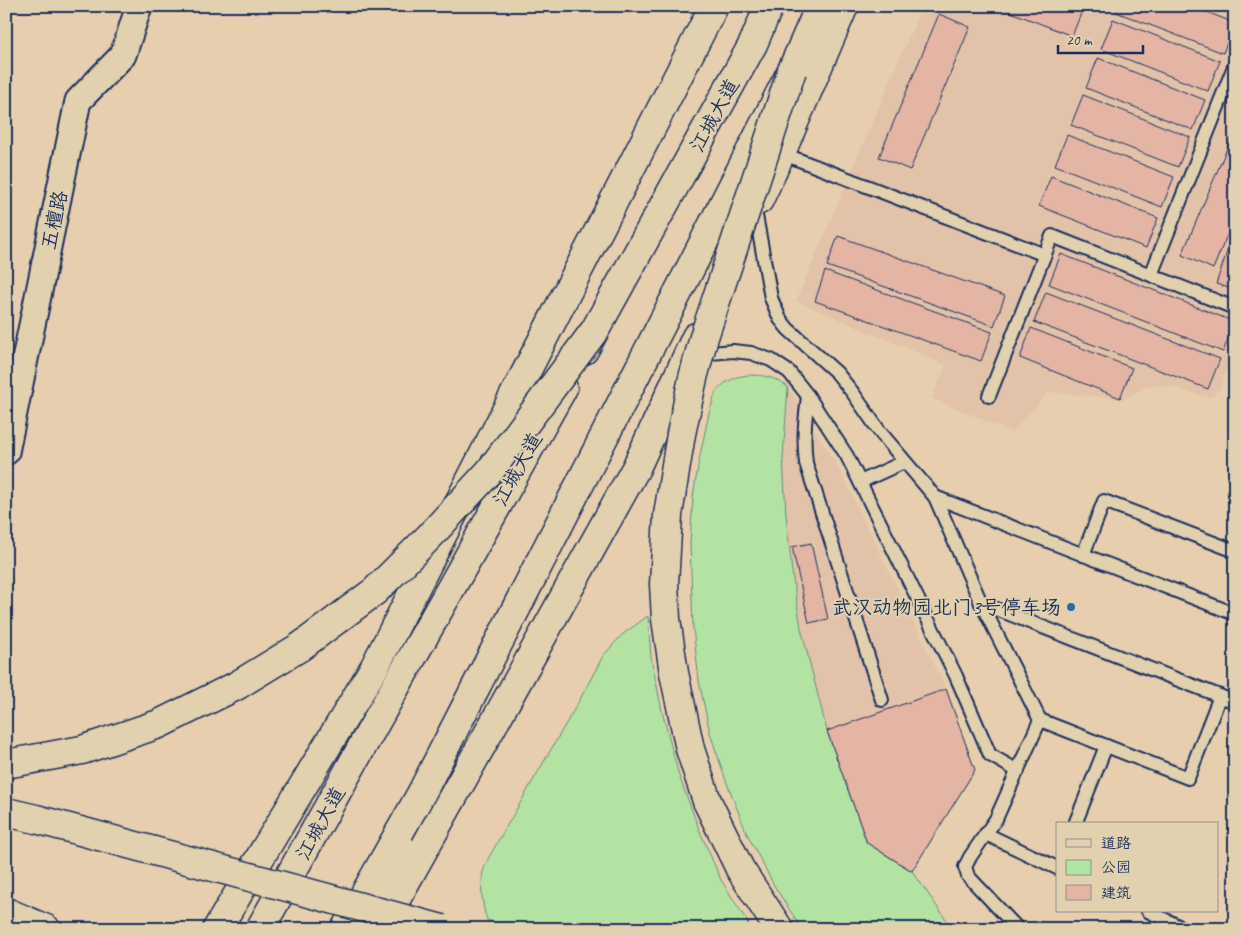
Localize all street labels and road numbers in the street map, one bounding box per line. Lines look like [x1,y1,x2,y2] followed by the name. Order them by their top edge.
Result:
[684,74,745,156] street label: 江城大道
[36,187,73,252] street label: 五檀路
[487,428,548,510] street label: 江城大道
[290,782,351,864] street label: 江城大道

